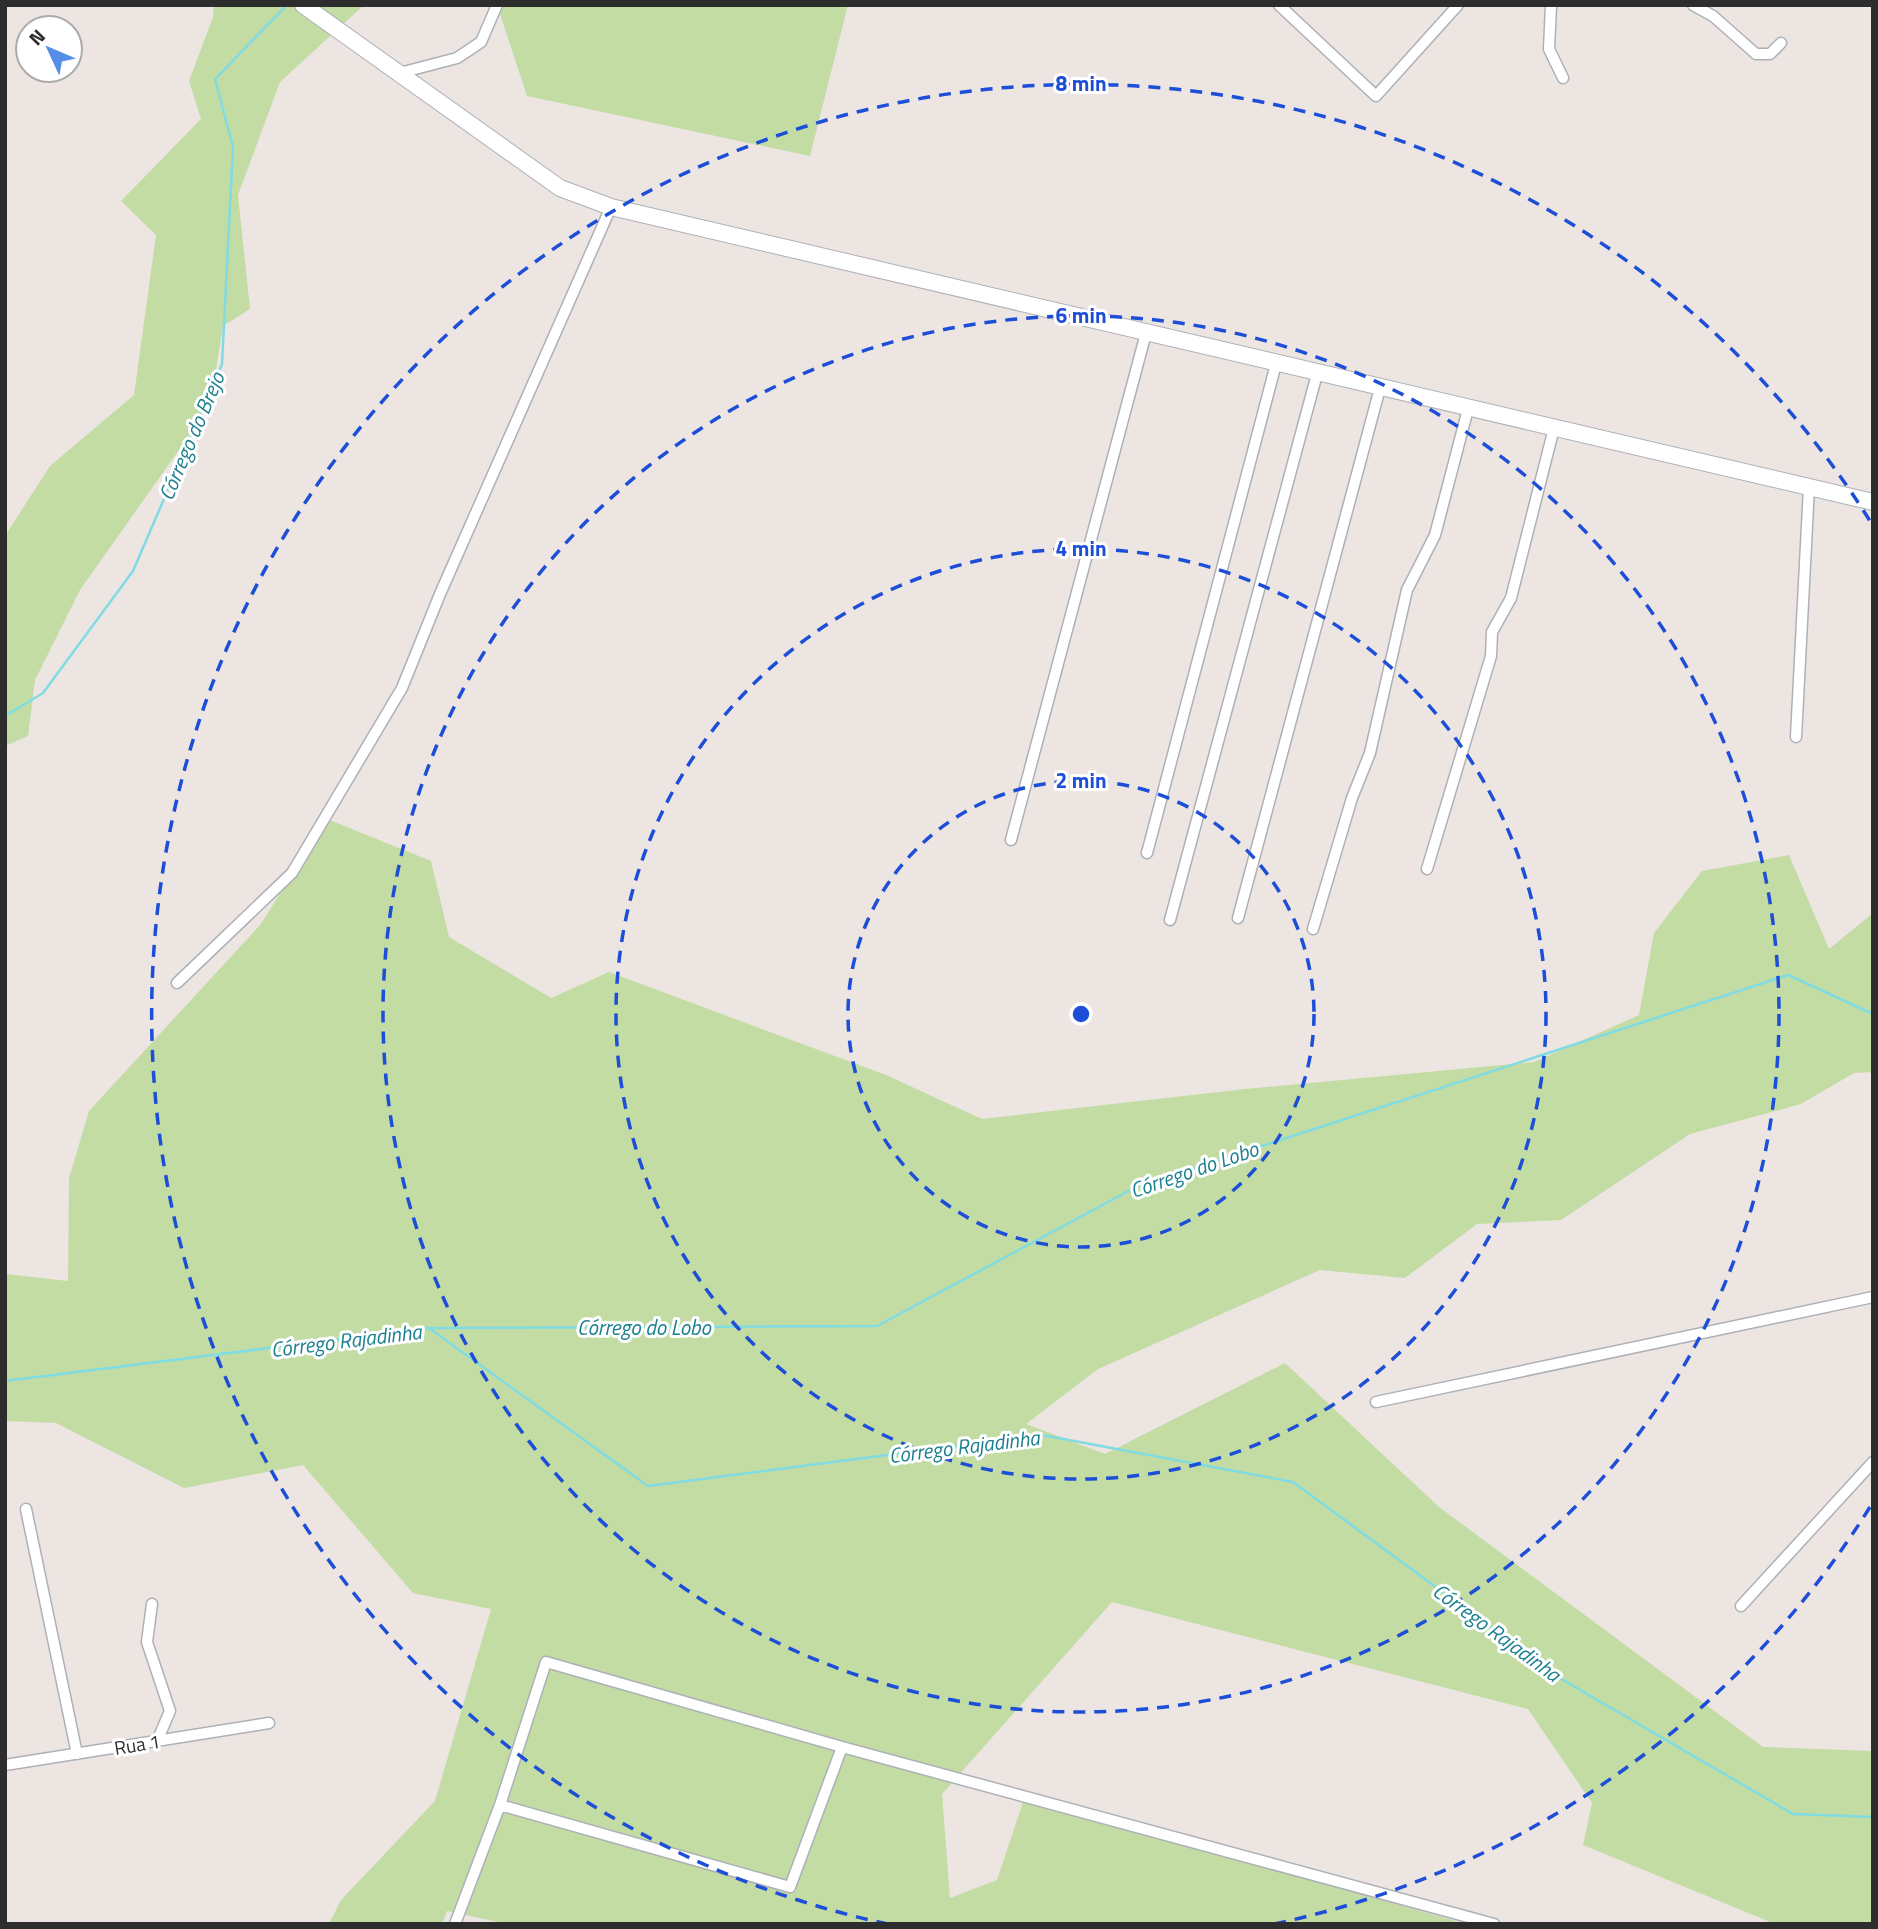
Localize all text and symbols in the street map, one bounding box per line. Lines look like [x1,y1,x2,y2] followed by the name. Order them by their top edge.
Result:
[14,14,84,84] north arrow
[21,22,51,52] text: N
[1055,67,1107,99] text: 8 min
[1055,299,1107,331] text: 6 min
[150,366,233,505] water label: Córrego do Brejo
[1055,532,1107,564] text: 4 min
[1055,764,1107,796] text: 2 min
[1069,1002,1093,1026] centre of rings
[1126,1132,1263,1206] water label: Córrego do Lobo
[577,1311,712,1343] water label: Córrego do Lobo
[269,1315,425,1365] water label: Córrego Rajadinha
[887,1421,1043,1471] water label: Córrego Rajadinha
[1426,1575,1569,1690] water label: Córrego Rajadinha
[112,1726,162,1762] street label: Rua 1

